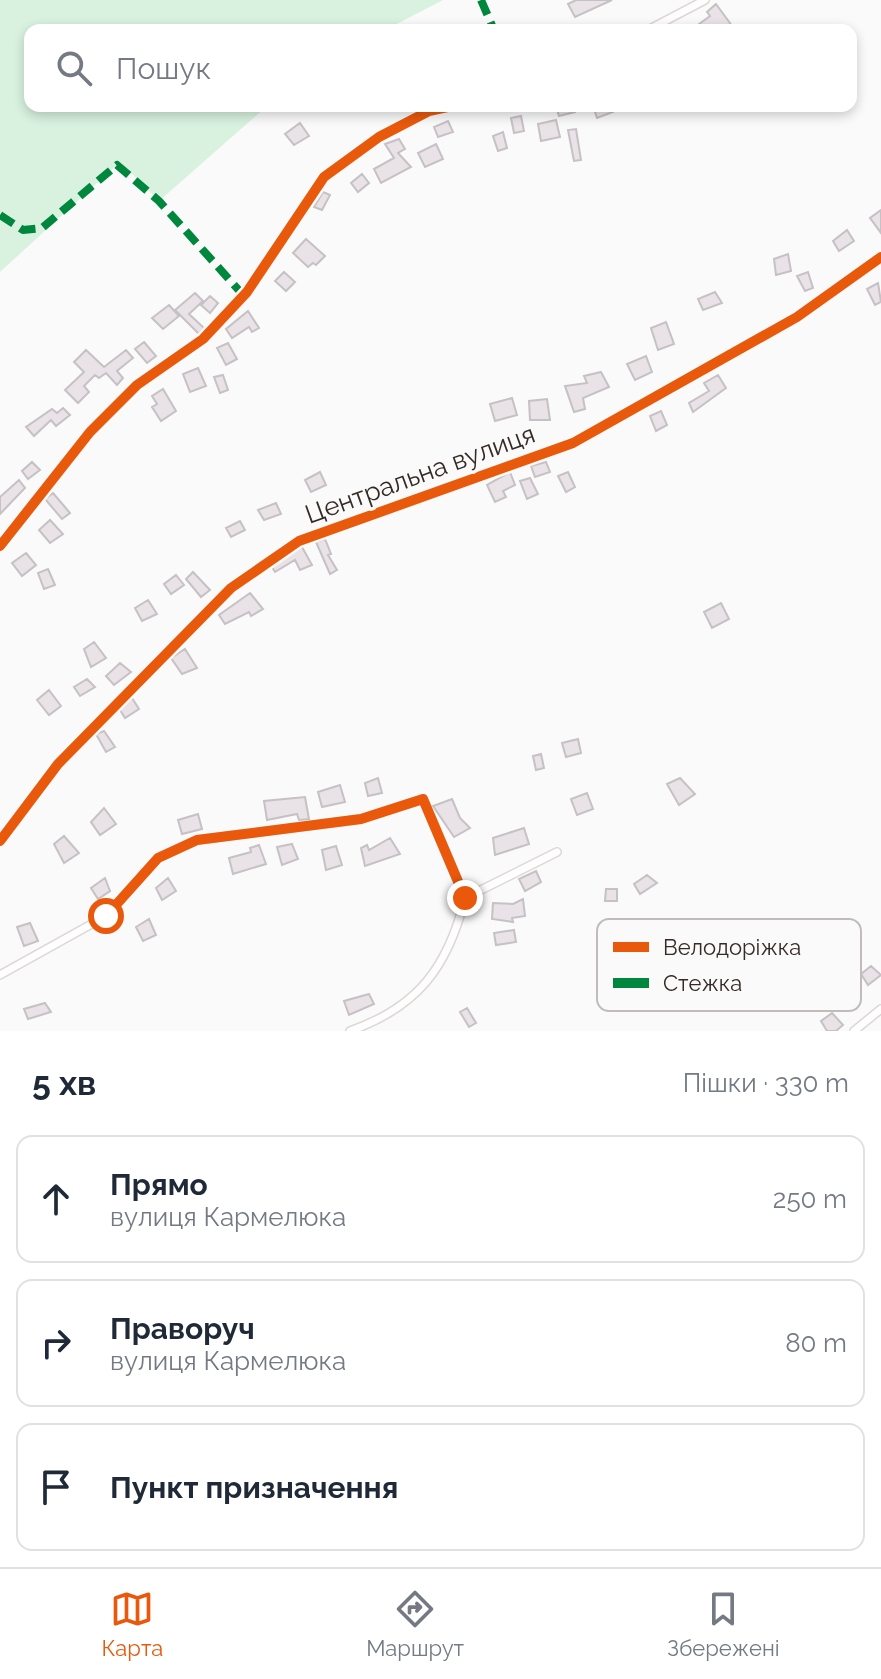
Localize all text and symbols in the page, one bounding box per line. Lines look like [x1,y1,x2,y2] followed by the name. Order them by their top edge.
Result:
[24,24,857,112] search box
[52,46,96,90] icon: search
[116,51,211,86] text: Пошук
[301,418,539,530] street label: Центральна вулиця
[447,880,483,916] route end
[88,898,124,934] route start
[597,919,861,1011] legend
[663,934,801,960] text: Велодоріжка
[663,970,742,996] text: Стежка
[32,1063,96,1103] text: 5 хв
[683,1068,849,1098] text: Пішки · 330 m
[110,1167,208,1202] text: Прямо
[34,1177,78,1221] icon: ahead
[773,1184,847,1214] text: 250 m
[110,1202,346,1232] text: вулиця Кармелюка
[110,1311,255,1346] text: Праворуч
[34,1321,78,1365] icon: right
[785,1328,847,1358] text: 80 m
[110,1346,346,1376] text: вулиця Кармелюка
[34,1465,78,1509] icon: arrive
[110,1470,398,1505] text: Пункт призначення
[101,1587,163,1661] tab: Карта
[366,1587,464,1661] tab: Маршрут
[667,1587,780,1661] tab: Збережені

